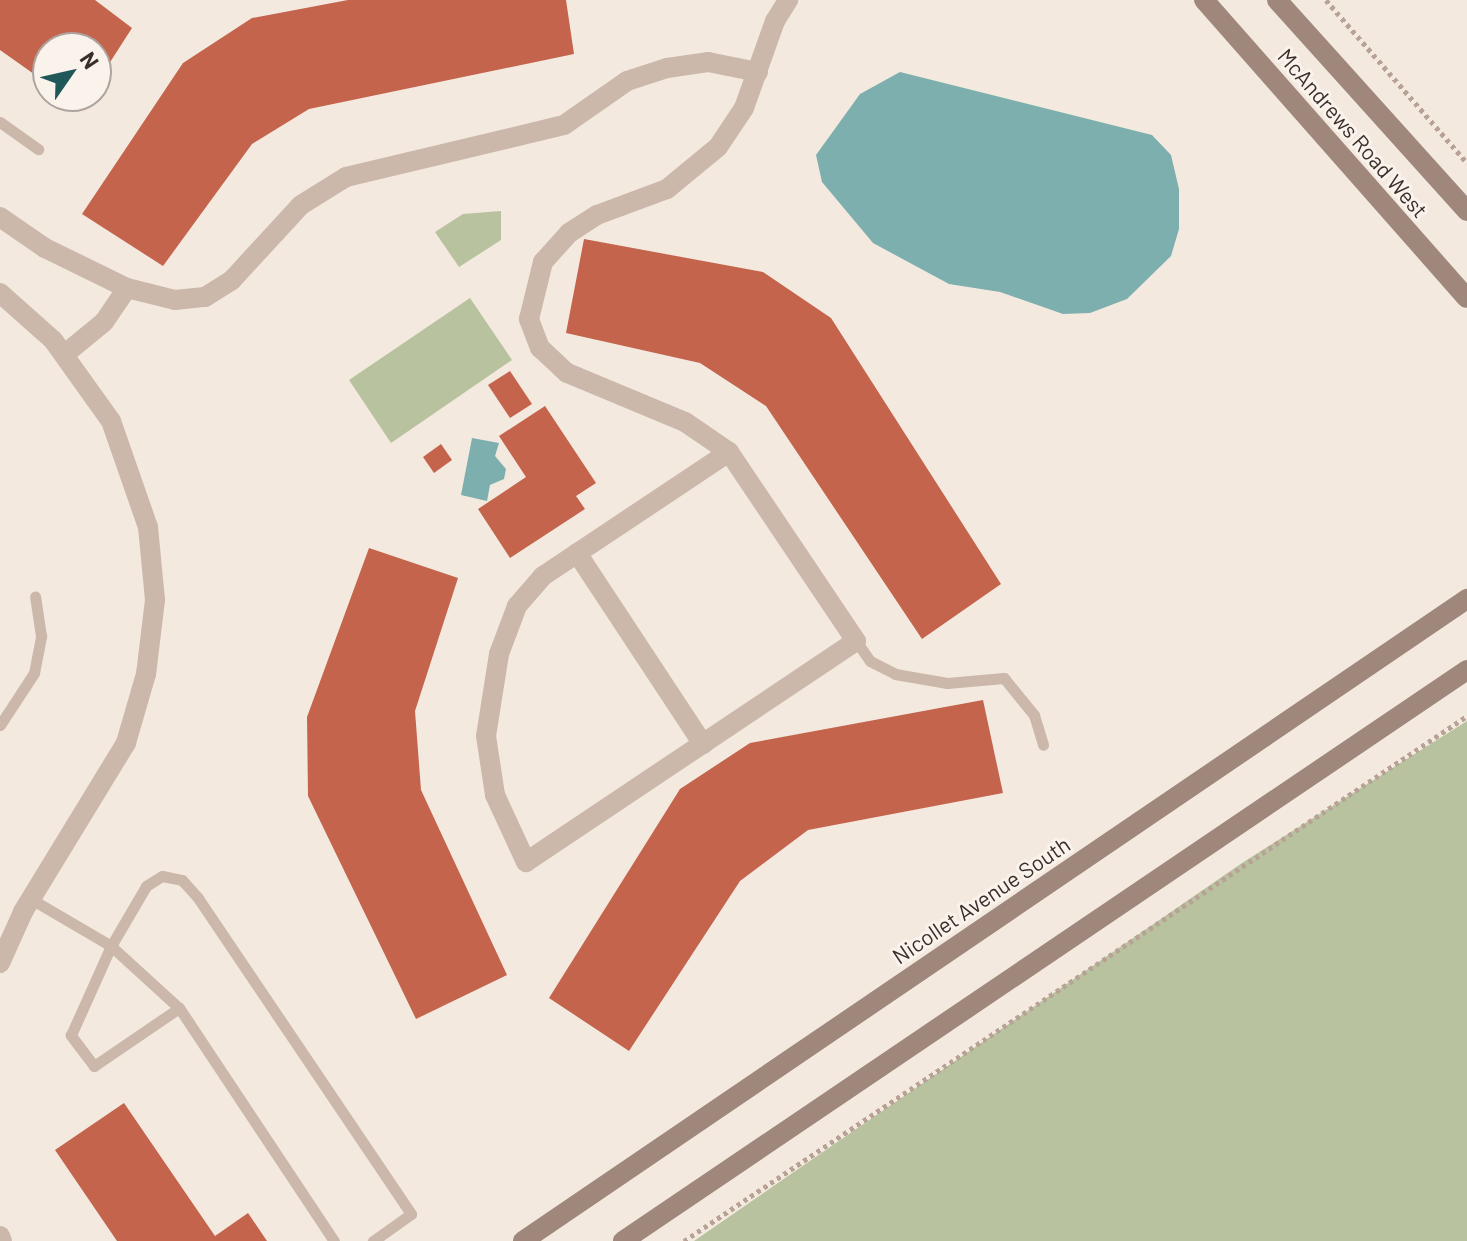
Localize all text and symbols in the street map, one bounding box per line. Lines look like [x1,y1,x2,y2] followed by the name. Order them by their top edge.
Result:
[32,32,112,112] north arrow
[1272,43,1434,223] street label: McAndrews Road West
[75,46,105,73] text: N
[887,831,1075,969] street label: Nicollet Avenue South

